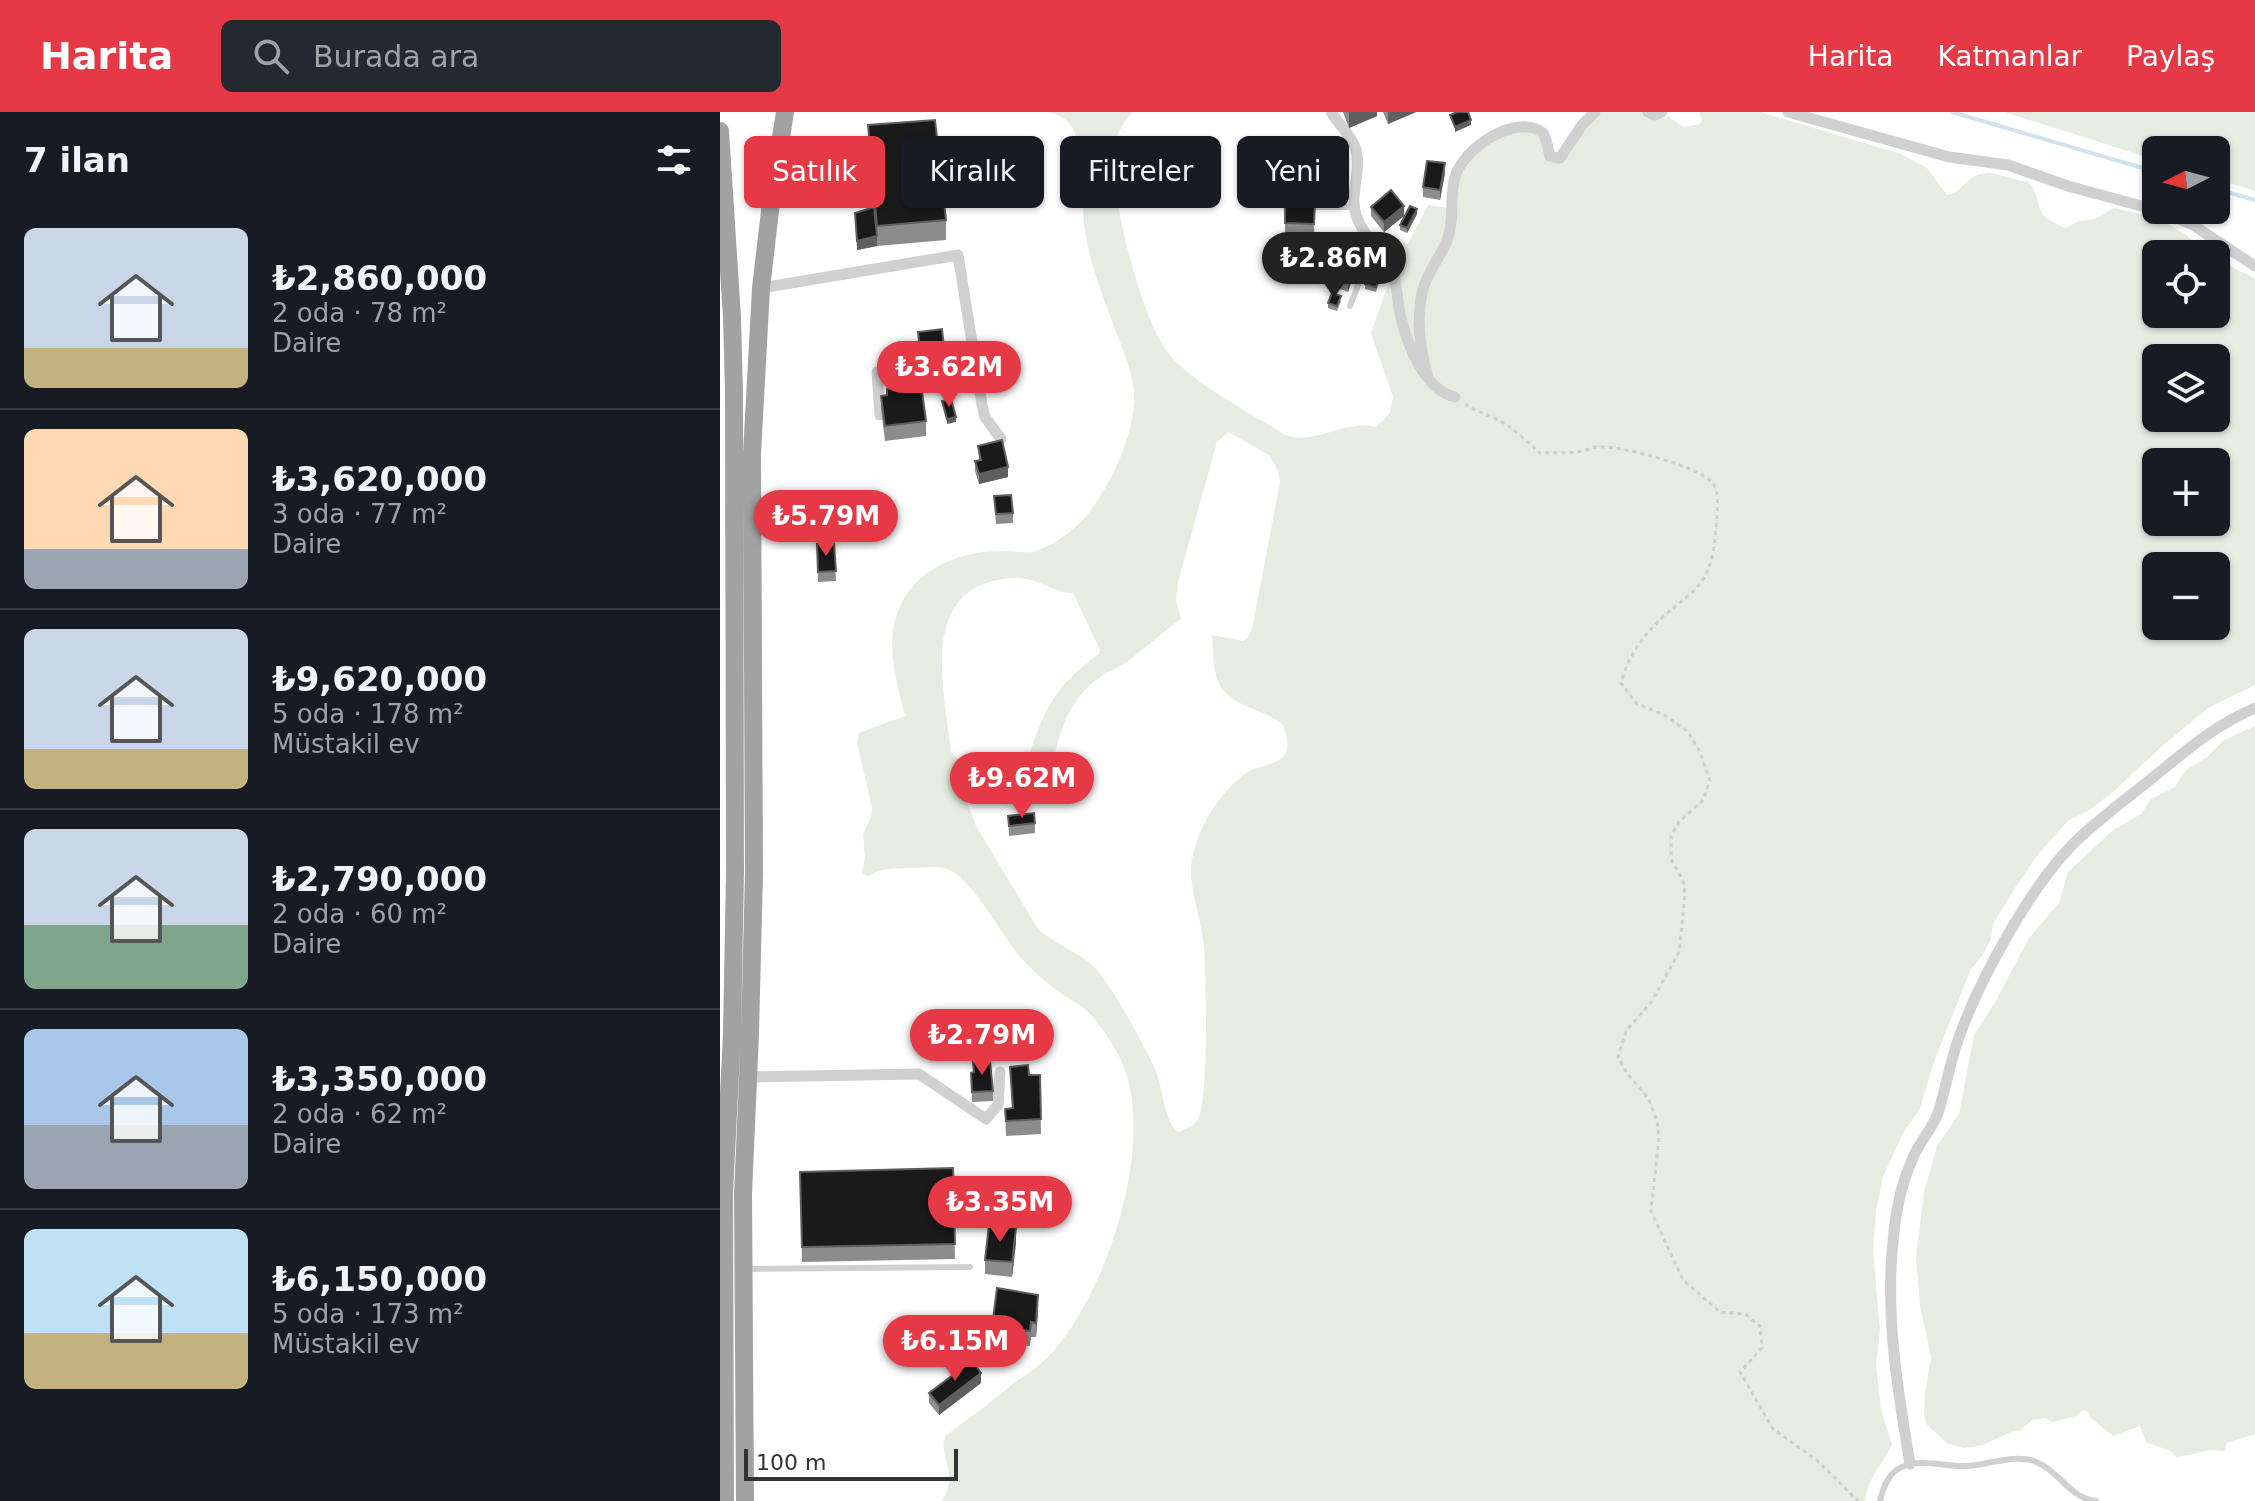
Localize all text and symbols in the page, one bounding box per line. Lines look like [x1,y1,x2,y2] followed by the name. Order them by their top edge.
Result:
[221,20,781,92] search box
[40,34,173,78] text: Harita
[249,34,293,78] icon: search
[313,39,479,74] text: Burada ara
[1808,40,1893,73] text: Harita
[1937,40,2082,73] text: Katmanlar
[2126,40,2215,73] text: Paylaş
[744,136,885,208] chip: Satılık
[901,136,1044,208] chip: Kiralık
[1060,136,1221,208] chip: Filtreler
[1237,136,1349,208] chip: Yeni
[2142,136,2230,224] north arrow
[2142,136,2230,640] map controls
[652,138,696,182] icon: filters
[24,140,130,180] text: 7 ilan
[1269,232,1399,300] pin: ₺2.86M
[2142,240,2230,328] button: locate
[1280,243,1388,273] text: ₺2.86M
[272,258,487,298] text: ₺2,860,000
[88,260,184,356] icon: home
[272,298,447,328] text: 2 oda · 78 m²
[272,328,341,358] text: Daire
[884,341,1014,409] pin: ₺3.62M
[2142,344,2230,432] button: layers
[895,352,1003,382] text: ₺3.62M
[2142,448,2230,536] button: +
[272,459,487,499] text: ₺3,620,000
[88,461,184,557] icon: home
[761,490,891,558] pin: ₺5.79M
[272,499,447,529] text: 3 oda · 77 m²
[772,501,880,531] text: ₺5.79M
[272,529,341,559] text: Daire
[2142,552,2230,640] button: −
[272,659,487,699] text: ₺9,620,000
[88,661,184,757] icon: home
[272,699,464,729] text: 5 oda · 178 m²
[272,729,420,759] text: Müstakil ev
[957,752,1087,820] pin: ₺9.62M
[968,763,1076,793] text: ₺9.62M
[272,859,487,899] text: ₺2,790,000
[88,861,184,957] icon: home
[272,899,447,929] text: 2 oda · 60 m²
[272,929,341,959] text: Daire
[917,1009,1047,1077] pin: ₺2.79M
[928,1020,1036,1050] text: ₺2.79M
[272,1059,487,1099] text: ₺3,350,000
[88,1061,184,1157] icon: home
[272,1099,447,1129] text: 2 oda · 62 m²
[272,1129,341,1159] text: Daire
[935,1176,1065,1244] pin: ₺3.35M
[946,1187,1054,1217] text: ₺3.35M
[272,1259,487,1299] text: ₺6,150,000
[88,1261,184,1357] icon: home
[272,1299,464,1329] text: 5 oda · 173 m²
[890,1315,1020,1383] pin: ₺6.15M
[901,1326,1009,1356] text: ₺6.15M
[272,1329,420,1359] text: Müstakil ev
[744,1445,958,1481] scale bar
[756,1450,826,1475] text: 100 m

